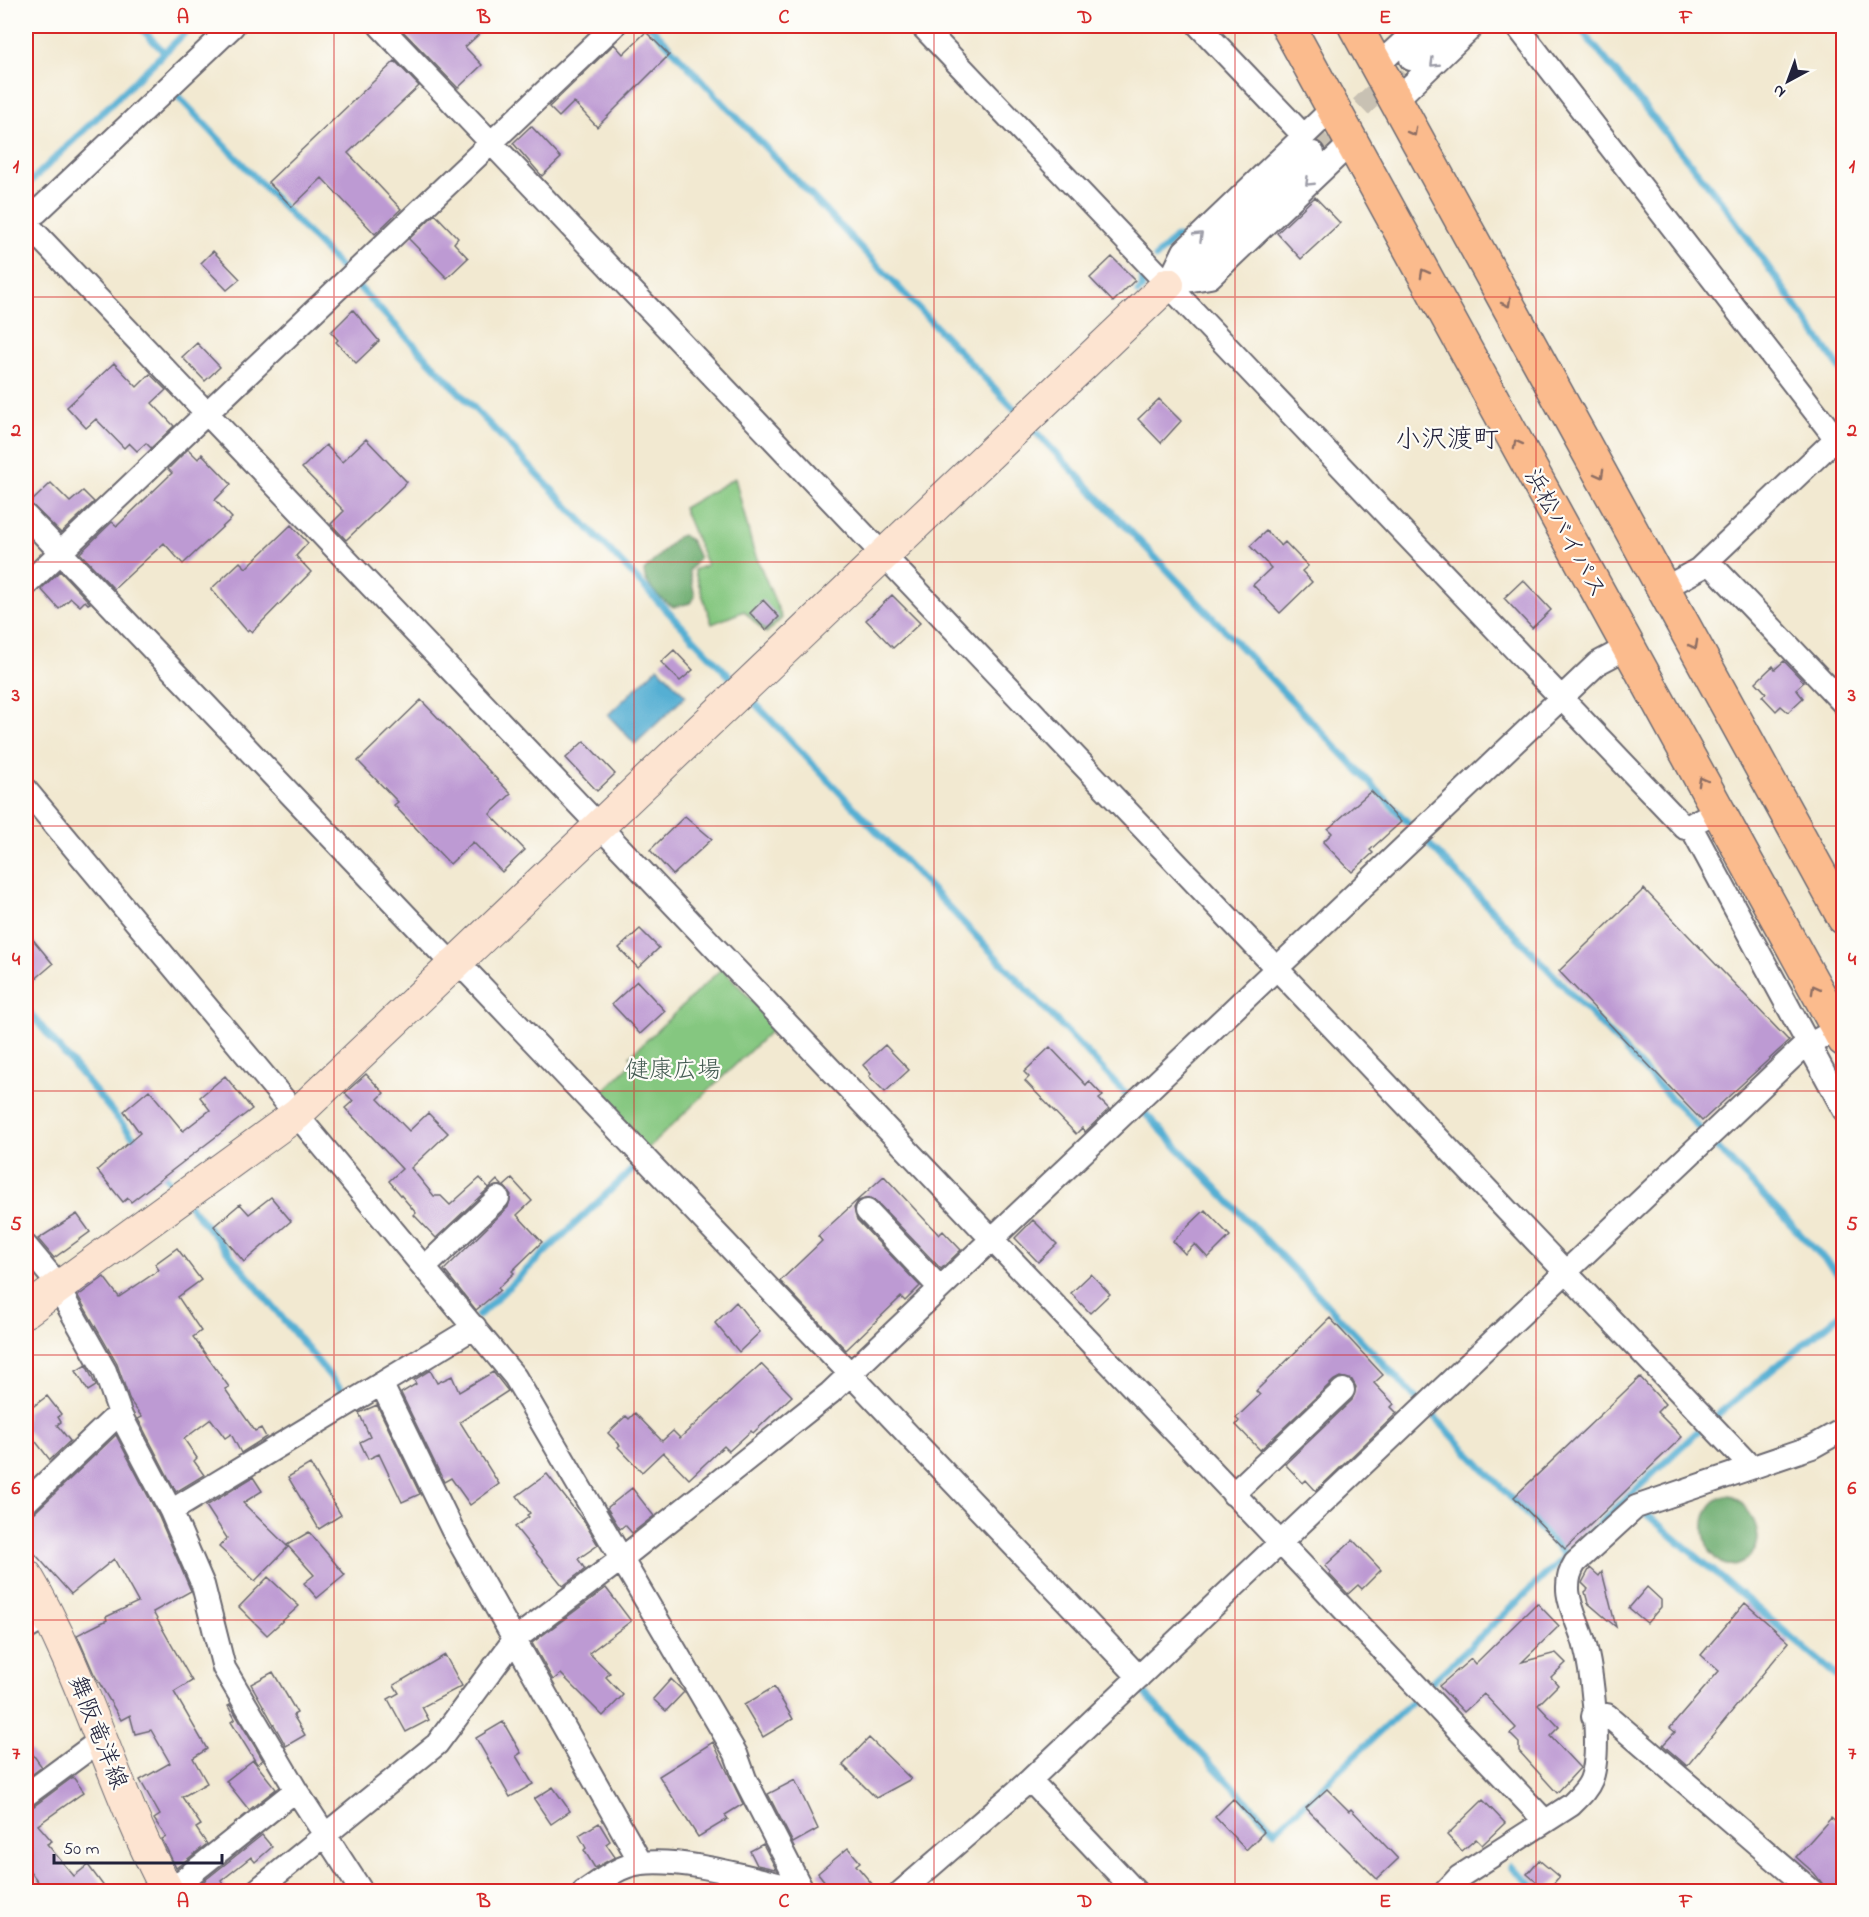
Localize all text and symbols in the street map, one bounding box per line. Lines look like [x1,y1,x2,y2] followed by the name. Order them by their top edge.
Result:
[177,4,189,33] text: A
[476,4,491,33] text: B
[779,4,790,33] text: C
[1077,4,1092,33] text: D
[1379,4,1391,33] text: E
[1679,4,1693,33] text: F
[1758,51,1818,111] north arrow
[1431,55,1442,66] one-way arrow
[1767,78,1791,103] text: N
[1406,126,1417,136] one-way arrow
[13,153,20,182] text: 1
[1849,153,1856,182] text: 1
[1306,175,1316,186] one-way arrow
[1193,232,1203,243] one-way arrow
[1420,269,1431,279] one-way arrow
[1500,297,1511,307] one-way arrow
[10,417,21,446] text: 2
[1846,417,1857,446] text: 2
[1395,422,1499,460] district label: 小沢渡町
[1513,440,1524,450] one-way arrow
[1514,463,1614,605] street label: 浜松バイパス
[1593,468,1604,478] one-way arrow
[1687,639,1698,649] one-way arrow
[11,682,20,711] text: 3
[1847,682,1856,711] text: 3
[1698,777,1709,787] one-way arrow
[12,946,21,975] text: 4
[1848,946,1857,975] text: 4
[1811,985,1822,995] one-way arrow
[625,1054,721,1089] park label: 健康広場
[10,1211,22,1240] text: 5
[1846,1211,1858,1240] text: 5
[12,1475,21,1504] text: 6
[1848,1475,1857,1504] text: 6
[58,1671,135,1795] street label: 舞阪竜洋線
[12,1740,21,1769] text: 7
[1848,1740,1857,1769] text: 7
[54,1827,222,1865] scale bar
[63,1837,100,1863] text: 50 m
[177,1888,189,1917] text: A
[476,1888,491,1917] text: B
[779,1888,790,1917] text: C
[1077,1888,1092,1917] text: D
[1379,1888,1391,1917] text: E
[1679,1888,1693,1917] text: F

